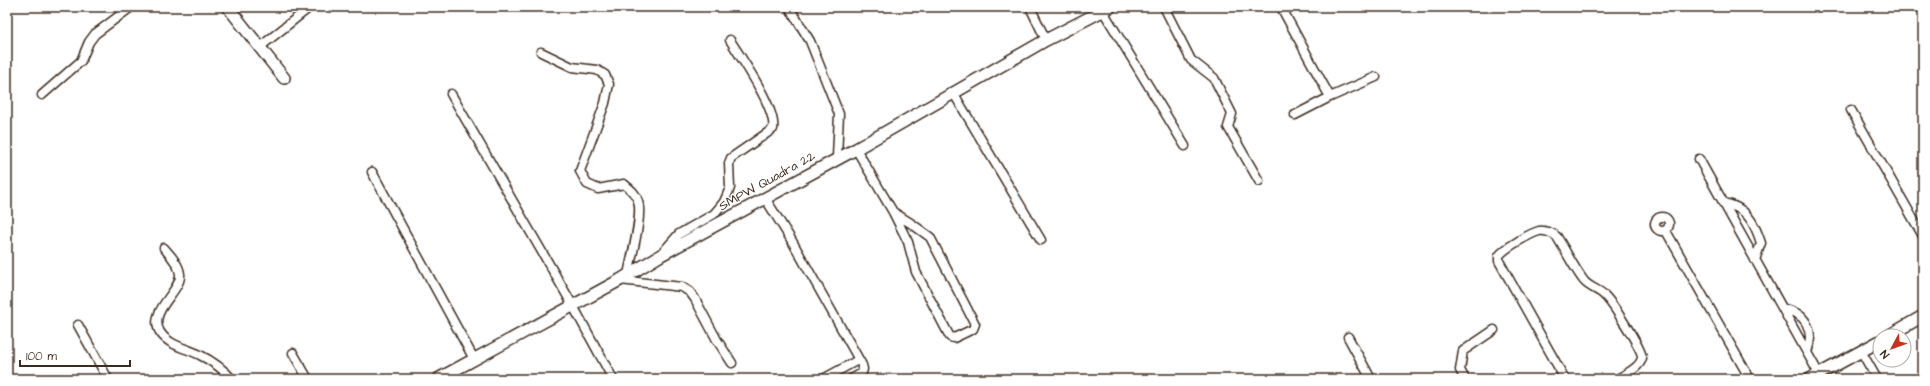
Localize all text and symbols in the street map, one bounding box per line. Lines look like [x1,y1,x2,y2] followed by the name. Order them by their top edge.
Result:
[715,147,819,215] street label: SMPW Quadra 22
[1872,328,1912,368] north arrow
[20,342,130,368] scale bar
[1877,347,1893,362] text: N
[26,348,57,365] text: 100 m

